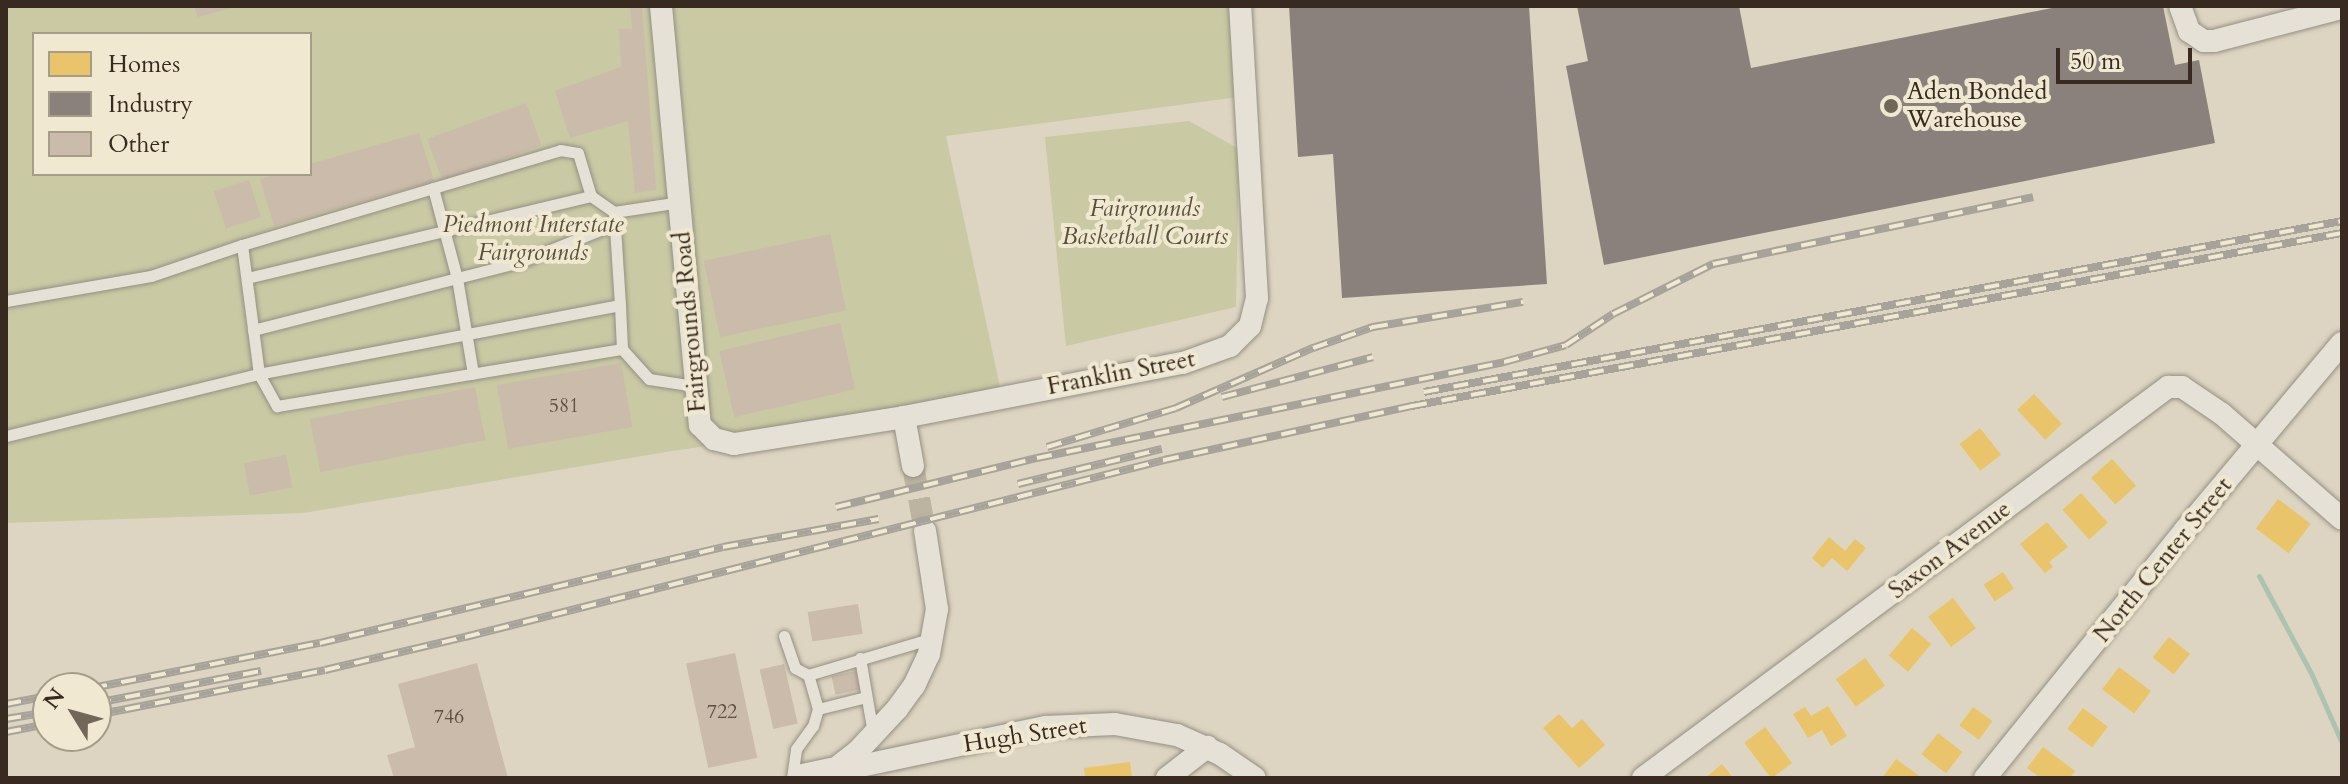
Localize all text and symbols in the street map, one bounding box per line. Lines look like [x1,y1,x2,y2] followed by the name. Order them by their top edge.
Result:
[32,32,312,176] legend
[2060,32,2196,82] scale bar
[2070,45,2121,78] text: 50 m
[108,48,180,81] text: Homes
[1907,78,2047,134] place label: Aden Bonded Warehouse
[108,88,193,121] text: Industry
[1882,97,1900,115] marker: Aden Bonded Warehouse
[108,128,169,161] text: Other
[1062,195,1228,251] park label: Fairgrounds Basketball Courts
[442,211,624,267] park label: Piedmont Interstate Fairgrounds
[668,230,712,414] street label: Fairgrounds Road
[1045,345,1197,401] street label: Franklin Street
[549,393,579,417] house number: 581
[2088,472,2238,648] street label: North Center Street
[1883,495,2017,605] street label: Saxon Avenue
[32,672,112,752] north arrow
[37,682,72,715] text: N
[707,699,737,723] house number: 722
[434,704,464,728] house number: 746
[961,711,1089,759] street label: Hugh Street

